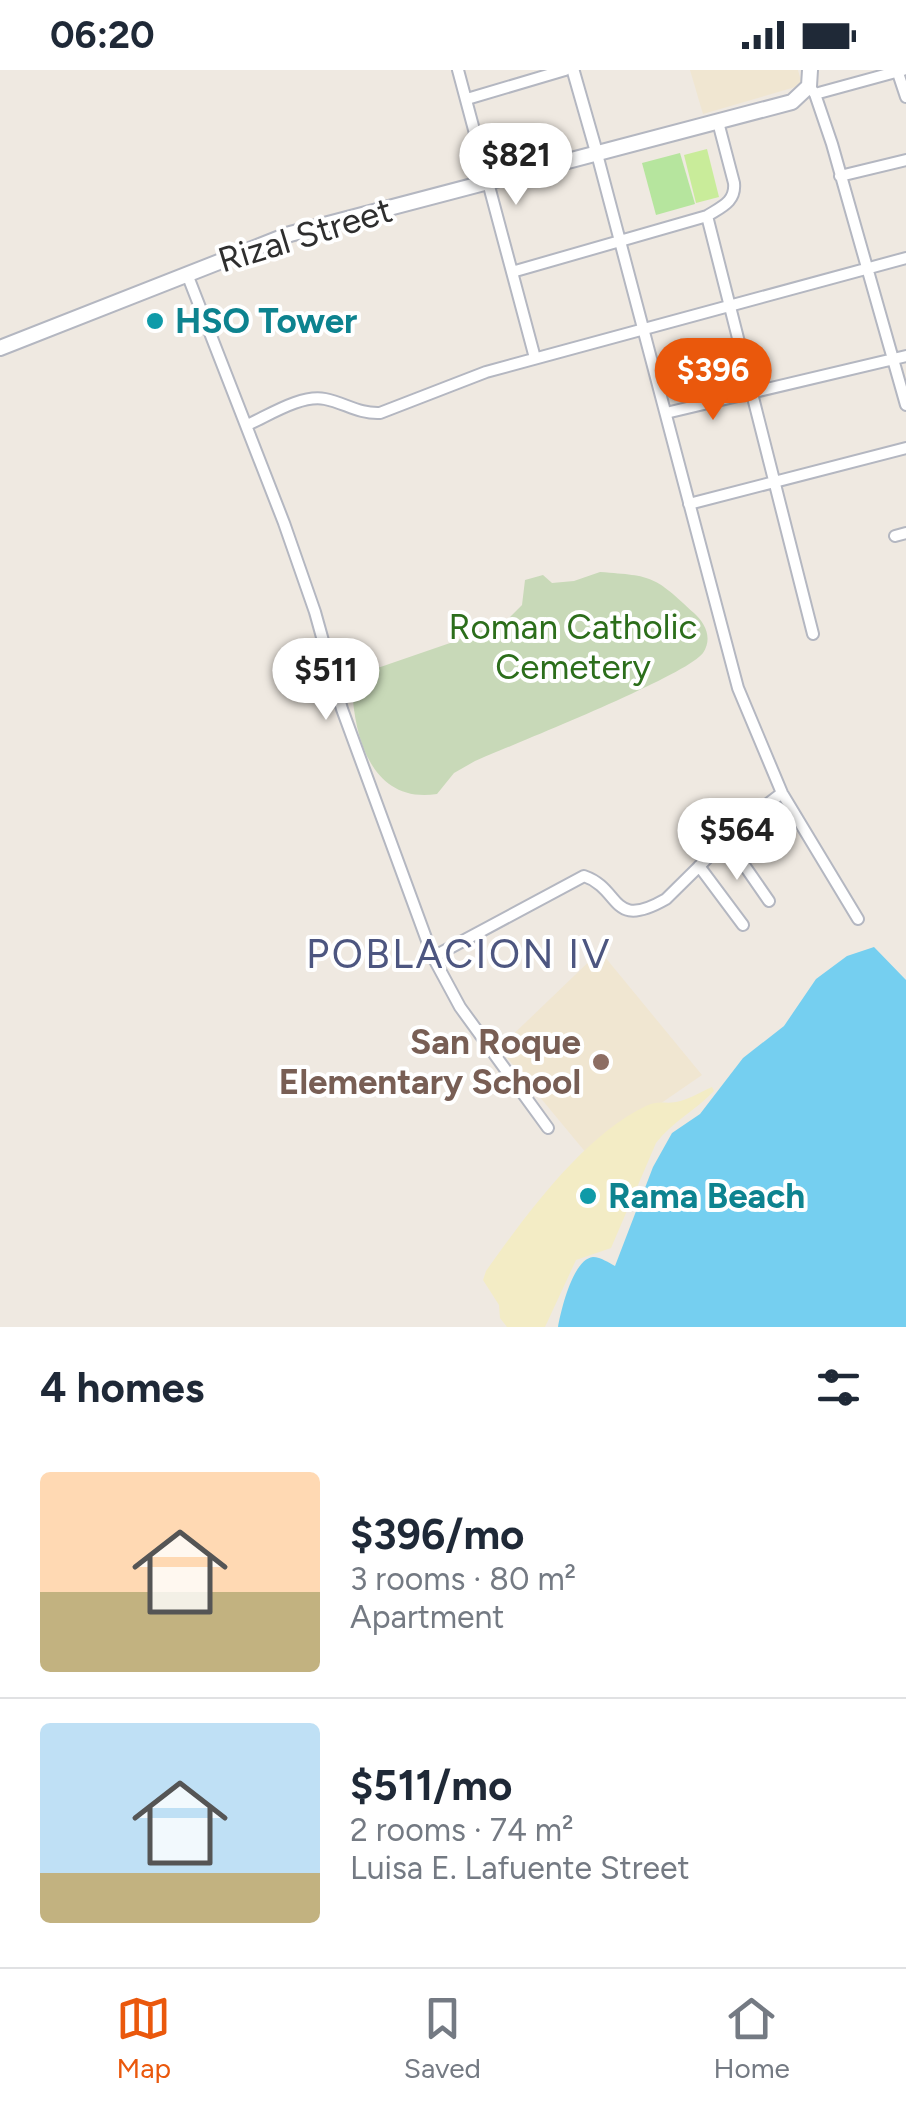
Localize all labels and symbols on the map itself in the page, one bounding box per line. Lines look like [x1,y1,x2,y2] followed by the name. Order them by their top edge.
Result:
[457,123,575,208] pin: $821
[213,189,397,281] street label: Rizal Street
[175,300,357,342] place label: HSO Tower
[144,310,166,332] marker: HSO Tower
[654,338,772,423] pin: $396
[449,606,697,688] park label: Roman Catholic Cemetery
[267,638,385,723] pin: $511
[678,798,796,883] pin: $564
[306,930,612,978] district label: POBLACION IV
[279,1021,581,1103] place label: San Roque Elementary School
[590,1051,612,1073] marker: San Roque Elementary School
[608,1175,805,1217] place label: Rama Beach
[577,1185,599,1207] marker: Rama Beach

